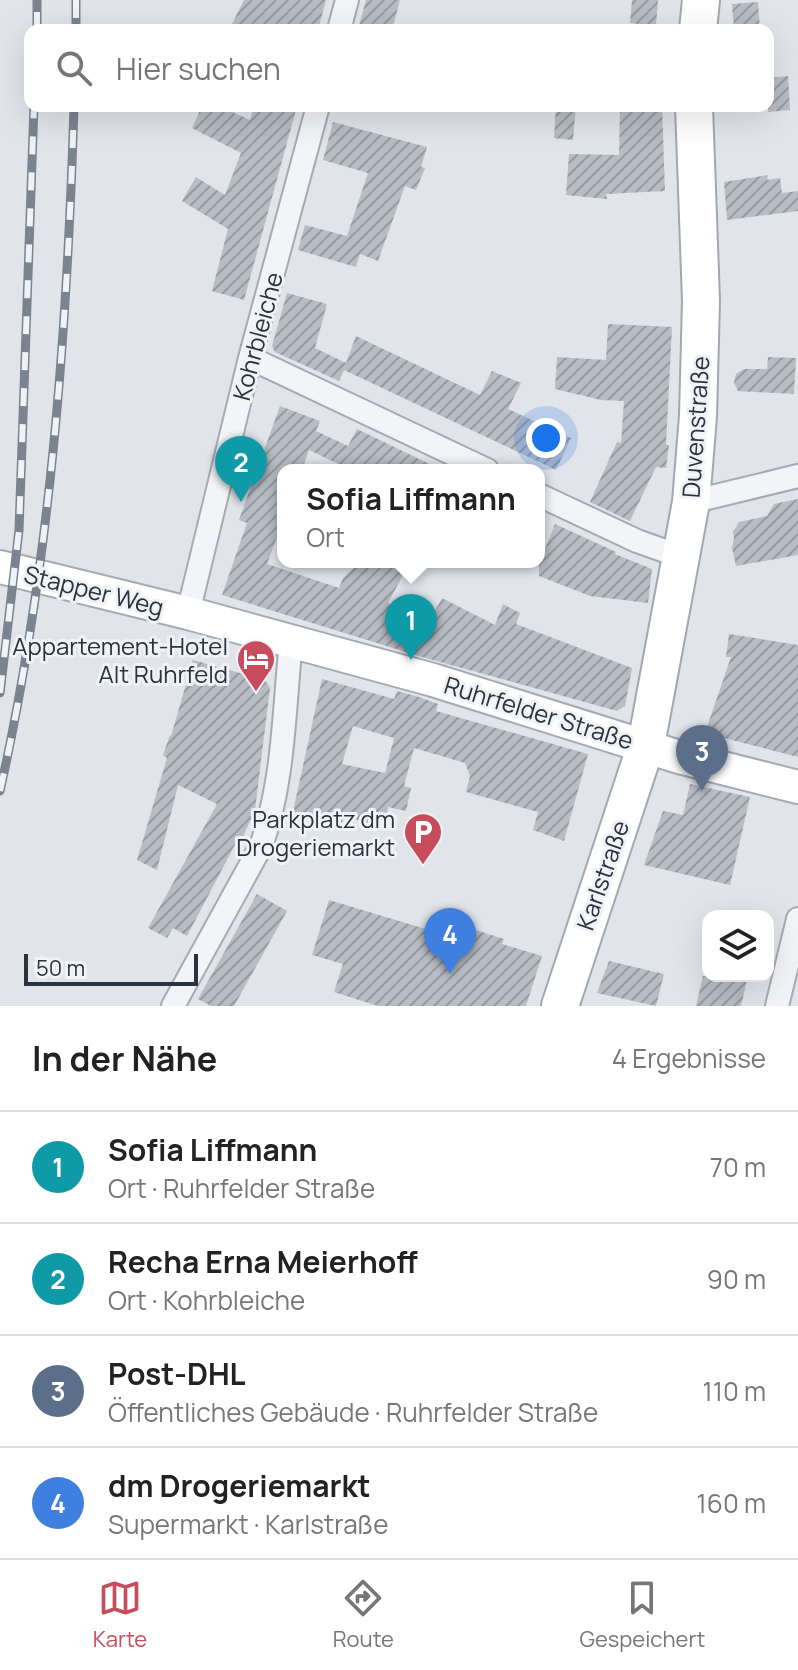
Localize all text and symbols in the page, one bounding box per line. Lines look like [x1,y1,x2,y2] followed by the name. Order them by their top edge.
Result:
[24,24,774,112] search box
[52,46,96,90] icon: search
[116,48,281,89] text: Hier suchen
[224,268,290,404] street label: Kohrbleiche
[674,355,716,499] street label: Duvenstraße
[526,418,566,458] your location
[215,436,267,502] pin: 2
[277,464,545,568] popup
[306,478,516,519] text: Sofia Liffmann
[306,519,345,555] text: Ort
[21,557,167,623] street label: Stapper Weg
[385,594,437,660] pin: 1
[12,629,228,690] place label: Appartement-Hotel Alt Ruhrfeld
[235,638,277,693] hotel icon: Appartement-Hotel Alt Ruhrfeld
[440,668,638,756] street label: Ruhrfelder Straße
[676,725,728,791] pin: 3
[236,802,395,863] place label: Parkplatz dm Drogeriemarkt
[402,811,444,866] parking icon: Parkplatz dm Drogeriemarkt
[568,816,636,934] street label: Karlstraße
[424,908,476,974] pin: 4
[702,910,774,982] map controls
[702,910,774,982] button: layers
[24,950,198,986] scale bar
[36,953,85,983] text: 50 m
[32,1035,217,1081] text: In der Nähe
[612,1040,766,1076] text: 4 Ergebnisse
[108,1129,317,1170] text: Sofia Liffmann
[52,1149,64,1185] text: 1
[710,1149,766,1185] text: 70 m
[108,1170,375,1206] text: Ort · Ruhrfelder Straße
[108,1241,418,1282] text: Recha Erna Meierhoff
[50,1261,66,1297] text: 2
[707,1261,766,1297] text: 90 m
[108,1282,305,1318] text: Ort · Kohrbleiche
[108,1353,246,1394] text: Post-DHL
[50,1373,66,1409] text: 3
[703,1373,766,1409] text: 110 m
[108,1394,598,1430] text: Öffentliches Gebäude · Ruhrfelder Straße
[108,1465,371,1506] text: dm Drogeriemarkt
[50,1485,66,1521] text: 4
[697,1485,766,1521] text: 160 m
[108,1506,388,1542] text: Supermarkt · Karlstraße
[93,1576,147,1654] tab: Karte
[333,1576,394,1654] tab: Route
[579,1576,705,1654] tab: Gespeichert

